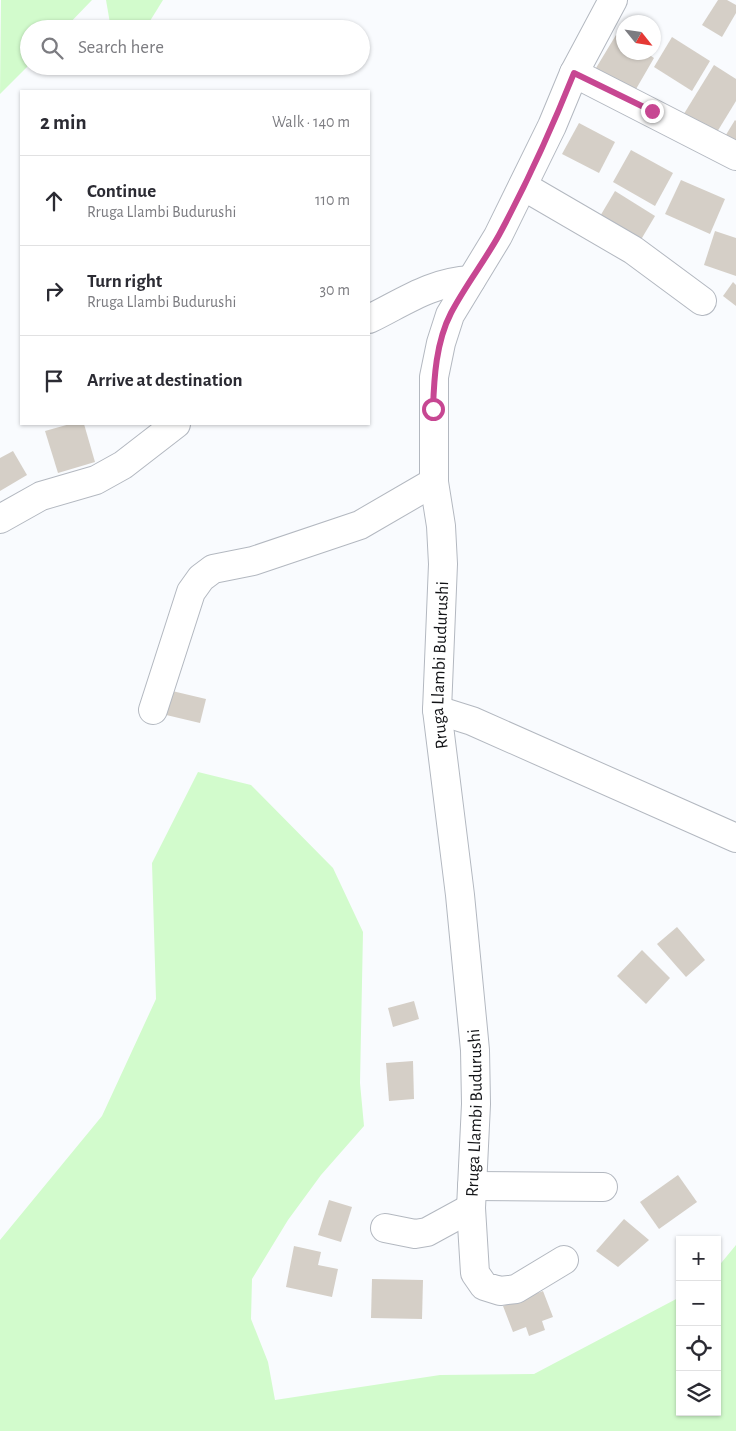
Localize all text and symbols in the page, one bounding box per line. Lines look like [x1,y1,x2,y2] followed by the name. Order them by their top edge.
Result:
[616,15,661,60] north arrow
[20,20,370,75] search box
[38,34,66,62] icon: search
[78,38,164,57] text: Search here
[641,100,664,123] route end
[40,112,87,133] text: 2 min
[272,114,350,130] text: Walk · 140 m
[87,182,156,201] text: Continue
[40,187,68,215] icon: ahead
[315,192,350,208] text: 110 m
[87,204,236,220] text: Rruga Llambi Budurushi
[87,272,162,291] text: Turn right
[40,277,68,305] icon: right
[320,282,350,298] text: 30 m
[87,294,236,310] text: Rruga Llambi Budurushi
[40,367,68,395] icon: arrive
[87,371,243,390] text: Arrive at destination
[422,398,445,421] route start
[429,581,452,750] street label: Rruga Llambi Budurushi
[464,1028,486,1198] street label: Rruga Llambi Budurushi
[676,1236,721,1416] map controls
[676,1236,721,1281] button: +
[676,1281,721,1326] button: −
[676,1326,721,1371] button: locate
[676,1371,721,1416] button: layers

